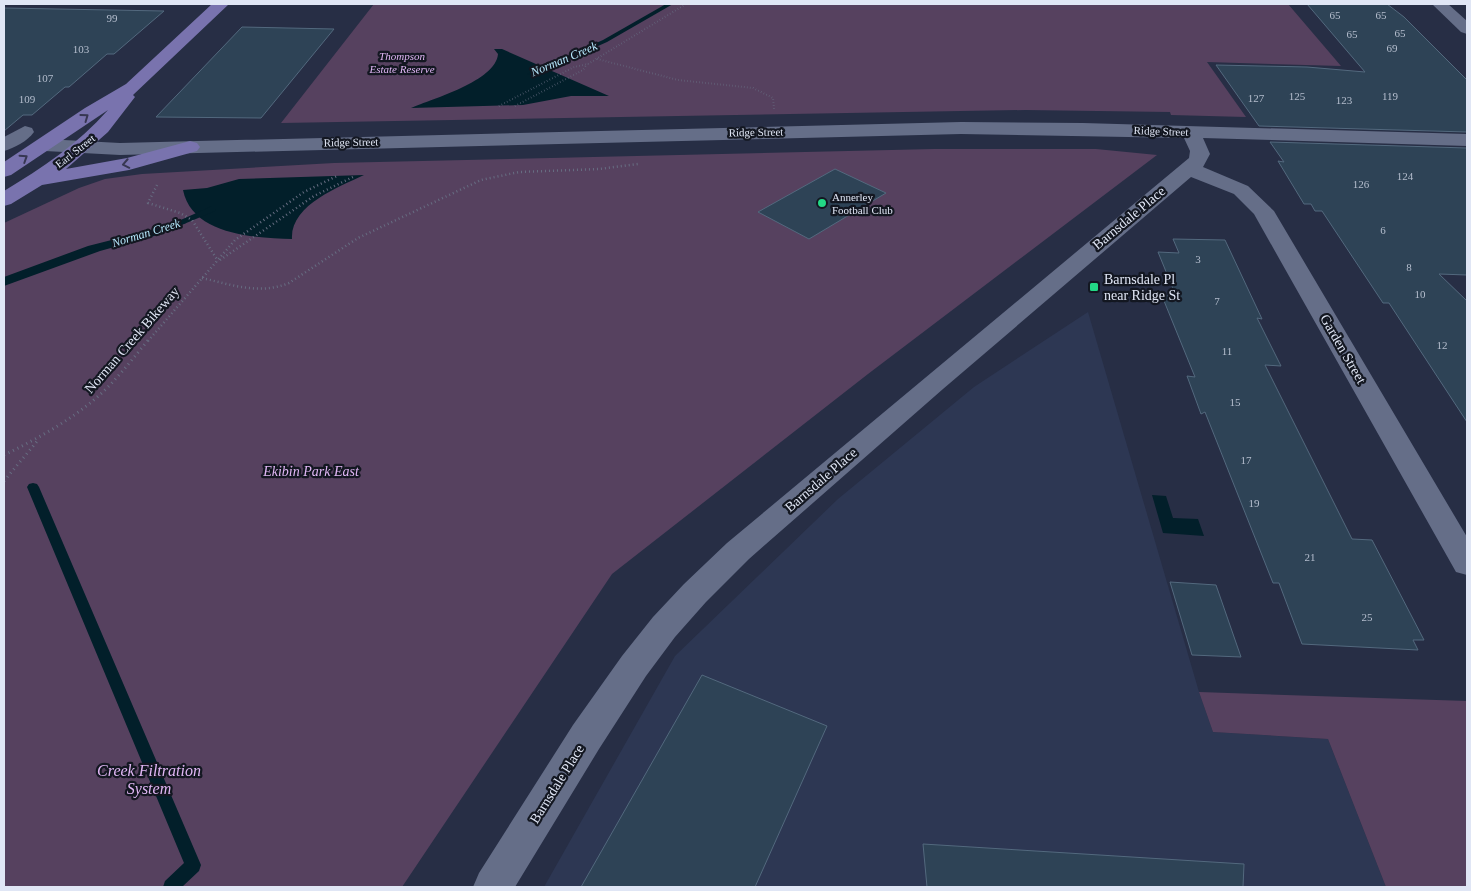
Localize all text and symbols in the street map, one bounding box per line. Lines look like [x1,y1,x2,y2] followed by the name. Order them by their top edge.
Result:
[1330,9,1341,21] house number: 65
[1376,9,1387,21] house number: 65
[107,12,118,24] house number: 99
[1395,27,1406,39] house number: 65
[1347,28,1358,40] house number: 65
[528,39,600,80] water label: Norman Creek
[1387,42,1398,54] house number: 69
[73,43,90,55] house number: 103
[368,50,435,75] park label: Thompson Estate Reserve
[37,72,54,84] house number: 107
[1289,90,1306,102] house number: 125
[1382,90,1399,102] house number: 119
[1248,92,1265,104] house number: 127
[19,93,36,105] house number: 109
[1336,94,1353,106] house number: 123
[79,114,88,123] one-way arrow
[1133,124,1189,138] street label: Ridge Street
[729,126,783,138] street label: Ridge Street
[53,132,97,170] street label: Earl Street
[324,136,378,148] street label: Ridge Street
[19,155,28,164] one-way arrow
[121,159,130,169] one-way arrow
[1397,170,1414,182] house number: 124
[1353,178,1370,190] house number: 126
[1090,183,1168,253] street label: Barnsdale Place
[832,191,893,216] place label: Annerley Football Club
[816,197,828,209] marker: Annerley Football Club
[109,216,182,250] water label: Norman Creek
[1380,224,1386,236] house number: 6
[1195,253,1201,265] house number: 3
[1406,261,1412,273] house number: 8
[1104,272,1180,303] place label: Barnsdale Pl near Ridge St
[1088,281,1100,293] marker: Barnsdale Pl near Ridge St
[82,284,182,396] street label: Norman Creek Bikeway
[1415,288,1426,300] house number: 10
[1214,295,1220,307] house number: 7
[1317,312,1369,386] street label: Garden Street
[1437,339,1448,351] house number: 12
[1222,345,1232,357] house number: 11
[1230,396,1241,408] house number: 15
[782,445,860,515] street label: Barnsdale Place
[1241,454,1252,466] house number: 17
[262,464,360,479] park label: Ekibin Park East
[1249,497,1260,509] house number: 19
[1305,551,1316,563] house number: 21
[1362,611,1373,623] house number: 25
[527,742,587,826] street label: Barnsdale Place
[97,762,201,798] park label: Creek Filtration System

